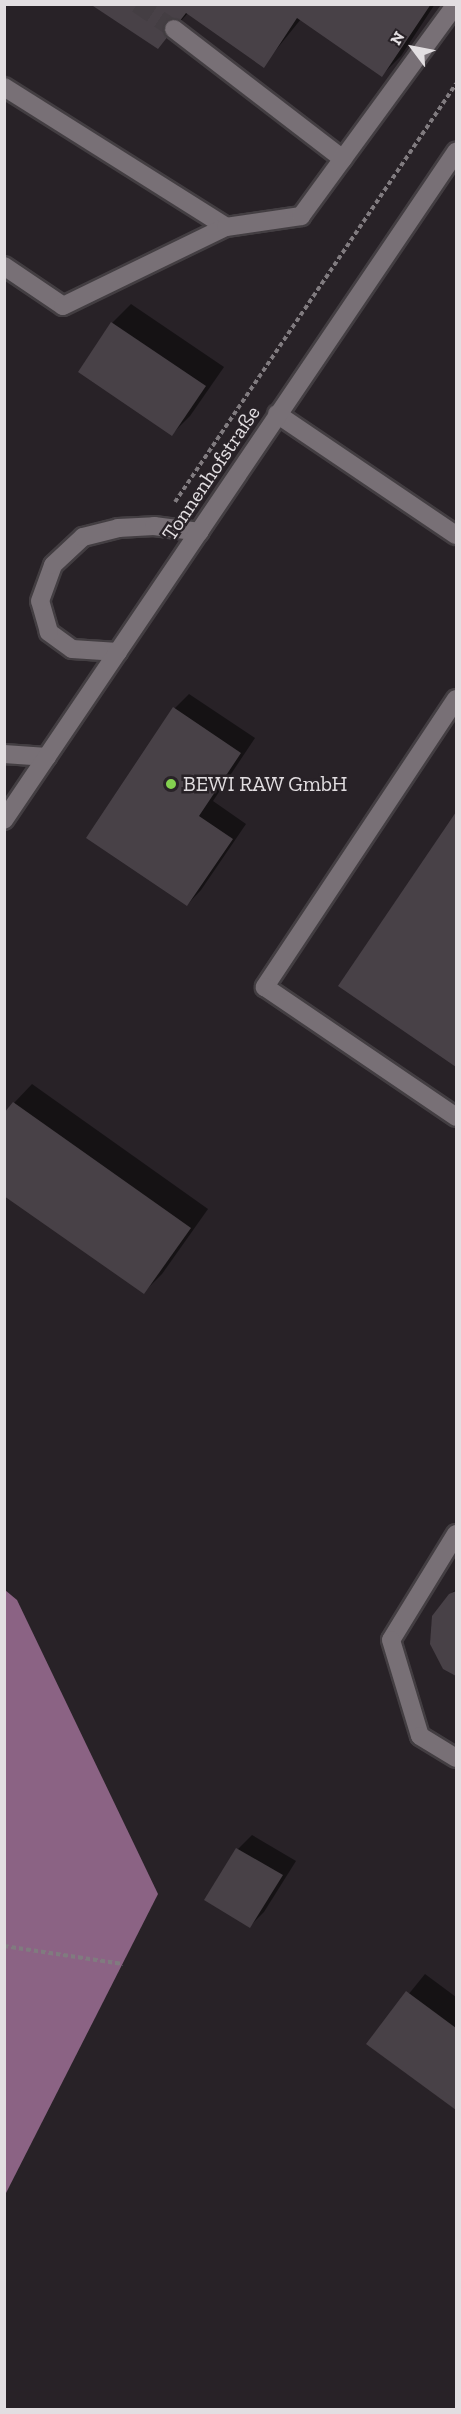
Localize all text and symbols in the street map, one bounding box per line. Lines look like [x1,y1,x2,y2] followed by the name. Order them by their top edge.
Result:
[383,18,443,78] north arrow
[386,28,409,48] text: N
[157,401,265,545] street label: Tonnenhofstraße
[183,771,348,797] place label: BEWI RAW GmbH
[164,777,178,791] marker: BEWI RAW GmbH

